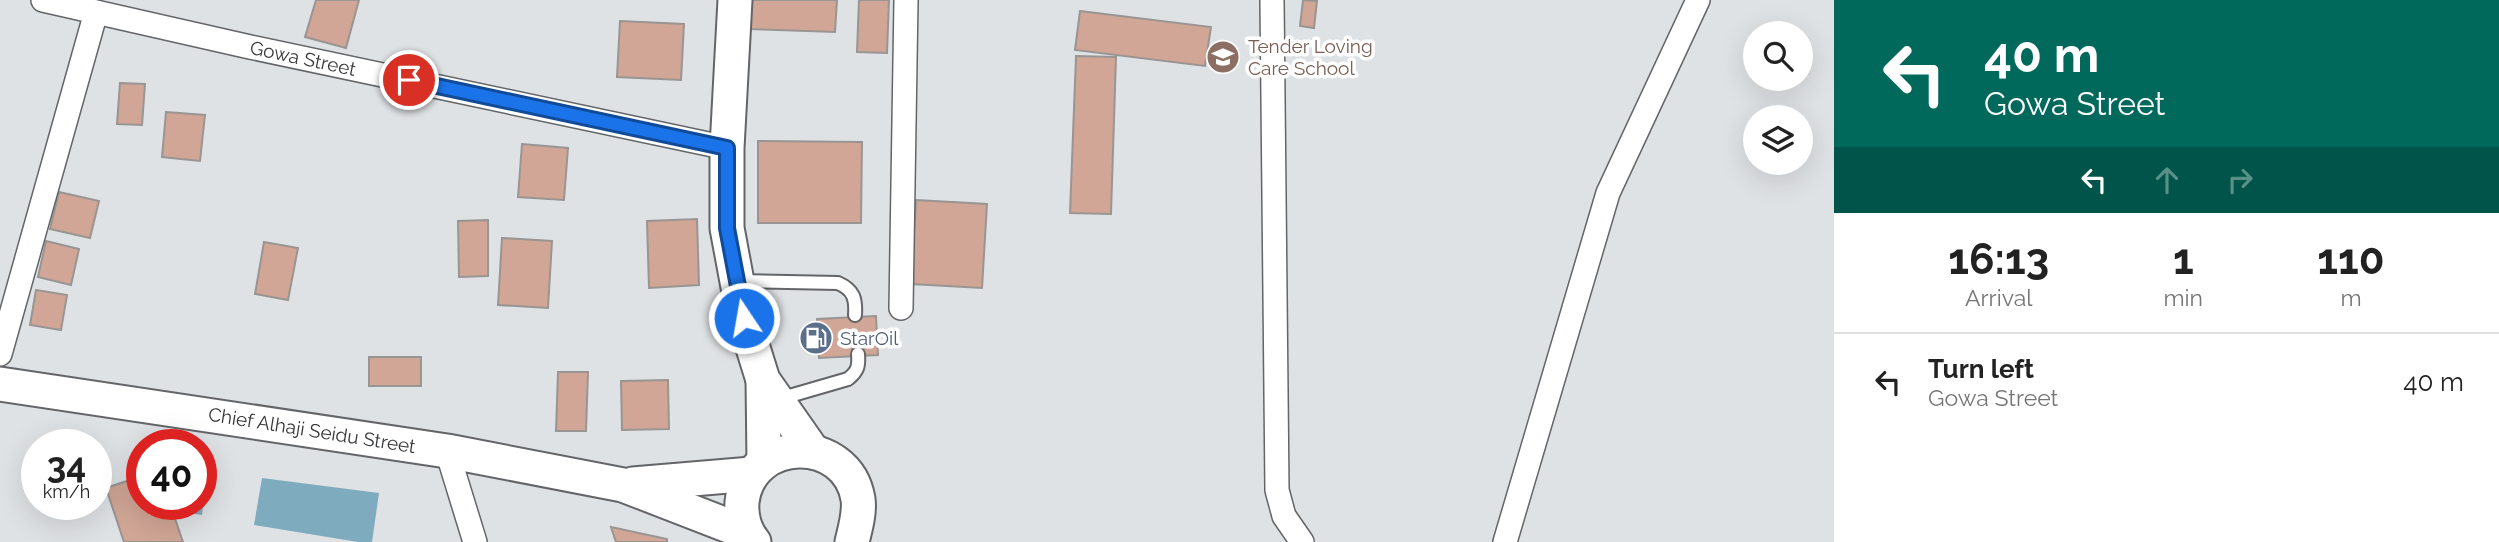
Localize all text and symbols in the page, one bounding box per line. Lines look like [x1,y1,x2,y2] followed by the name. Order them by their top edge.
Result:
[1743,21,1813,175] map controls
[1743,21,1813,91] button: search
[1984,26,2099,83] text: 40 m
[1869,28,1960,119] icon: left
[1248,35,1373,79] place label: Tender Loving Care School
[248,36,359,80] street label: Gowa Street
[1204,38,1242,76] school or university icon: Tender Loving Care School
[379,50,439,110] pin
[390,61,428,99] icon: arrive
[1984,85,2165,122] text: Gowa Street
[1743,105,1813,175] button: layers
[2075,161,2113,199] icon: left
[2148,161,2186,199] icon: ahead
[2221,161,2259,199] icon: right
[1948,235,2049,284] text: 16:13
[2173,235,2194,284] text: 1
[2317,235,2385,284] text: 110
[707,281,781,355] position arrow
[1965,284,2032,311] text: Arrival
[2163,284,2203,311] text: min
[2340,284,2362,311] text: m
[797,319,835,357] fuel station icon: StarOil
[840,327,899,349] place label: StarOil
[1928,354,2034,384] text: Turn left
[1869,363,1907,401] icon: left
[2403,367,2464,397] text: 40 m
[1928,384,2058,411] text: Gowa Street
[207,403,418,457] street label: Chief Alhaji Seidu Street
[126,429,217,520] speed limit sign: 40
[47,445,86,486] text: 34
[43,481,90,502] text: km/h

